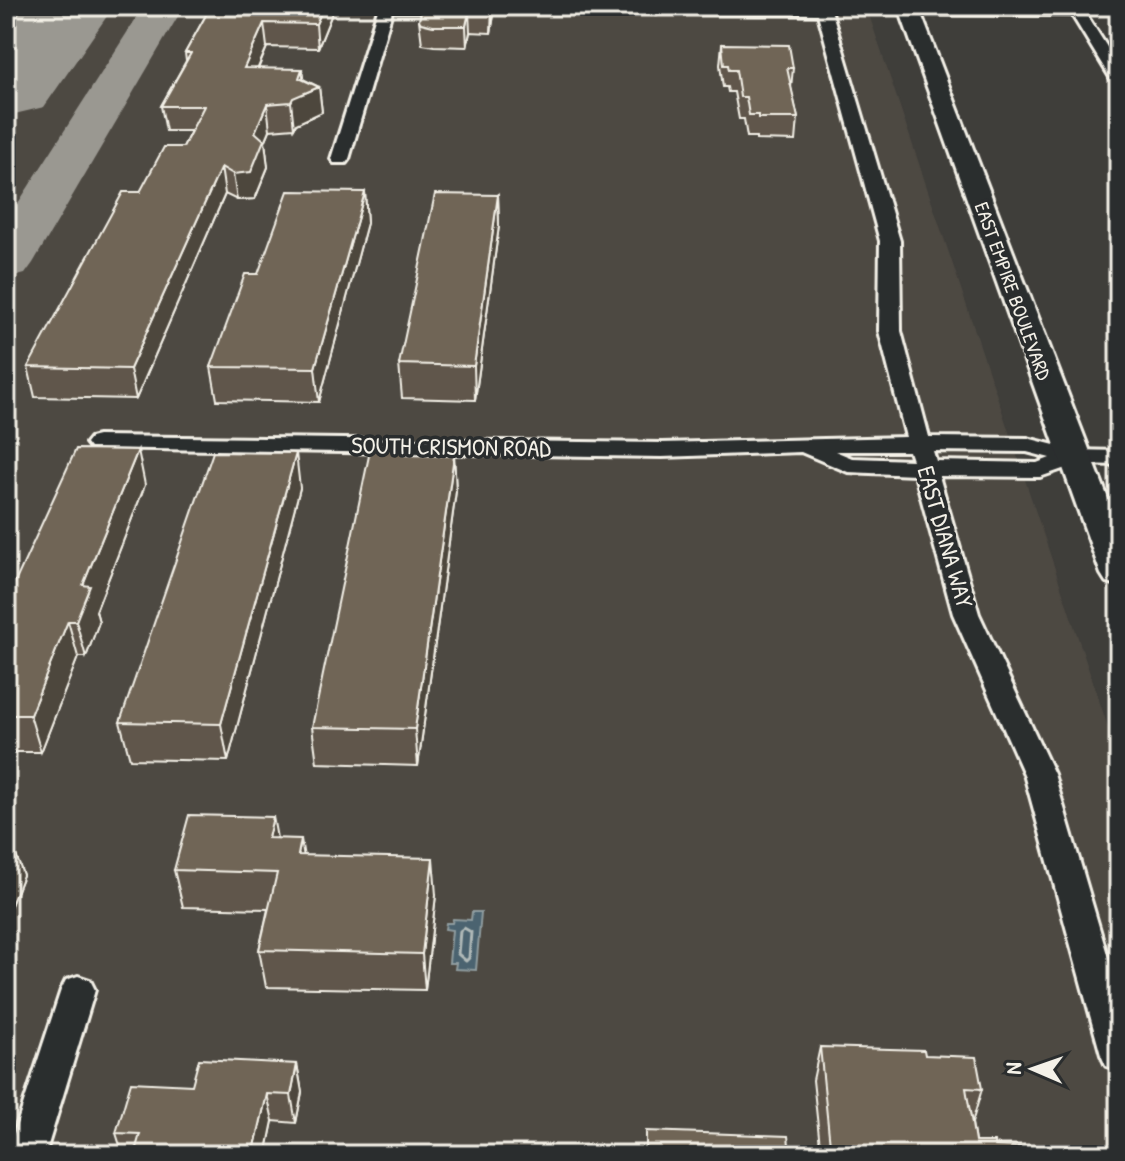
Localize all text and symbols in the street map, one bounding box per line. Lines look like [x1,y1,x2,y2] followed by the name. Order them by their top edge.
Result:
[969,198,1058,384] street label: EAST EMPIRE BOULEVARD
[351,428,552,464] street label: SOUTH CRISMON ROAD
[910,462,982,612] street label: EAST DIANA WAY
[993,1029,1073,1109] north arrow
[998,1062,1028,1075] text: N

